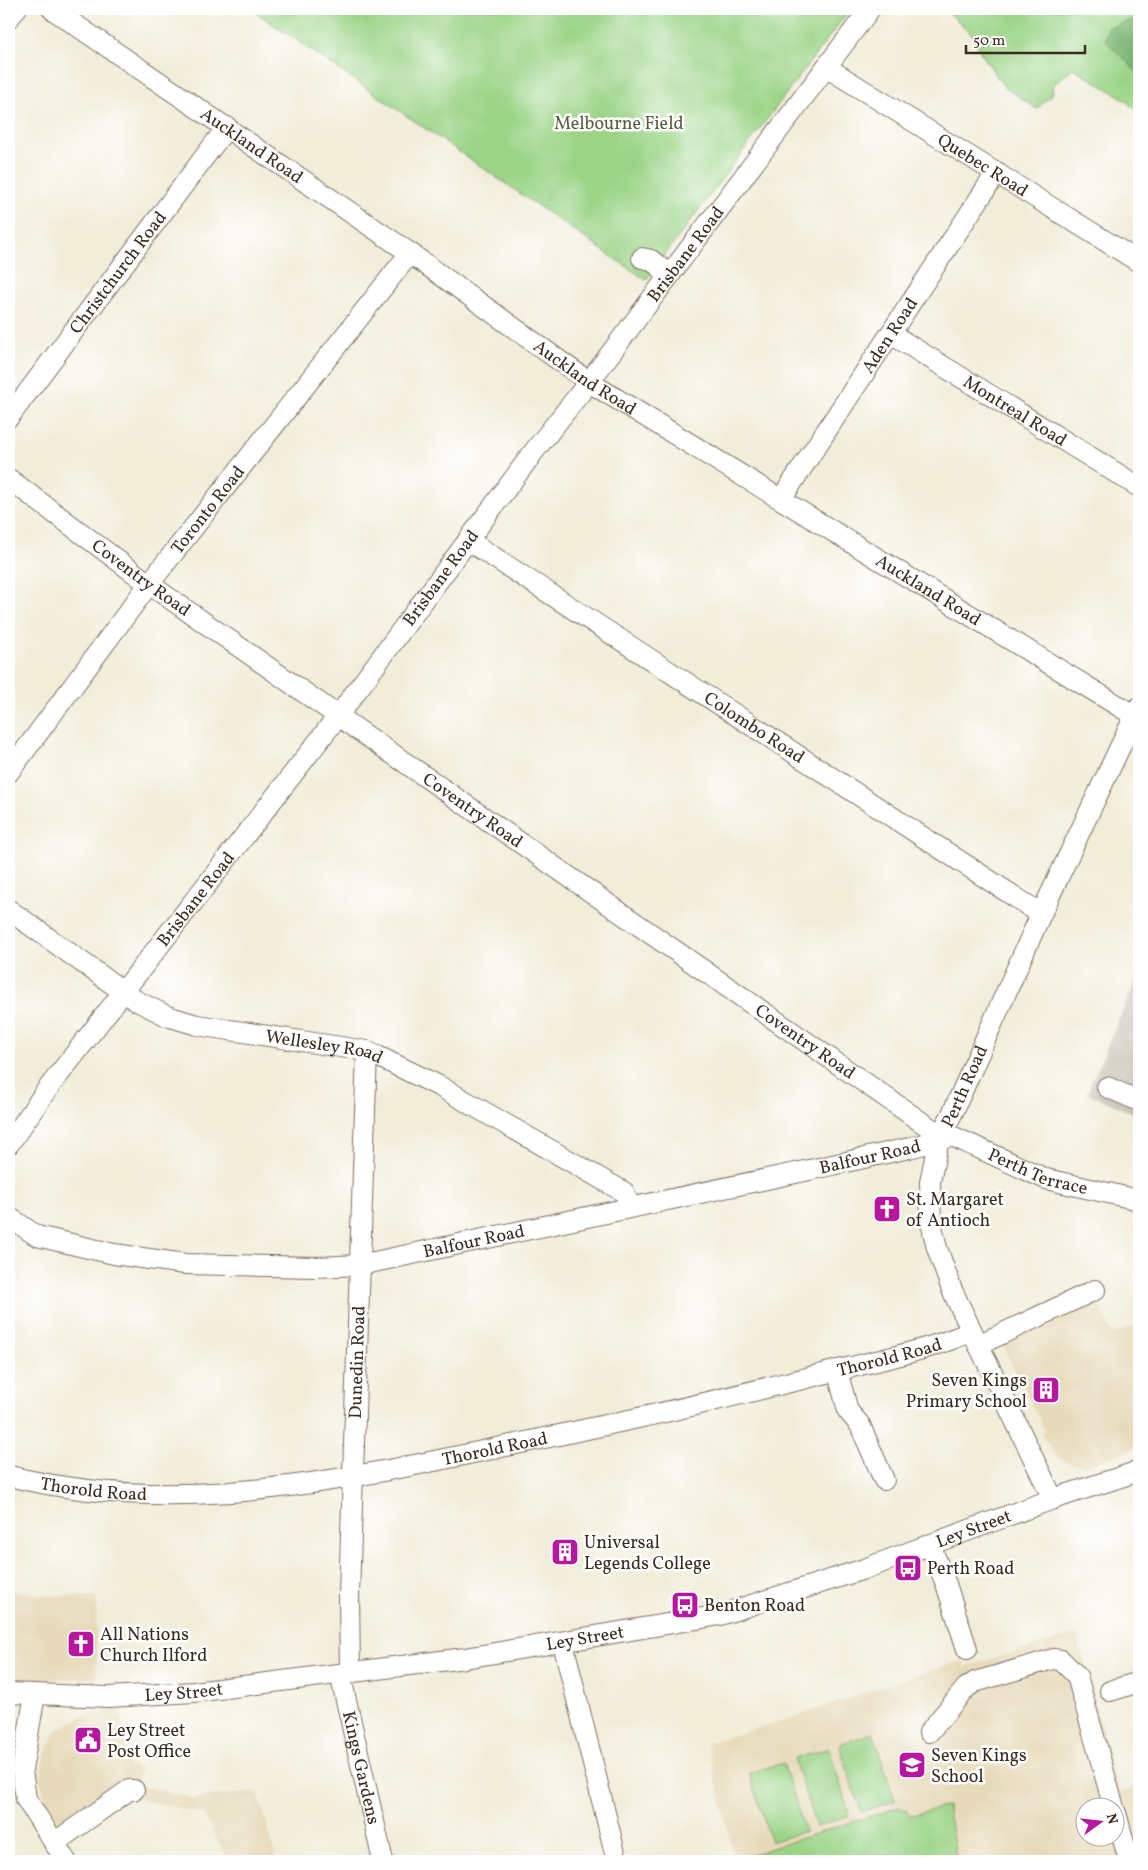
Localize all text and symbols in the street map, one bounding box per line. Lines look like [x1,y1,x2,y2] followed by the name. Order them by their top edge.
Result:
[966,22,1084,54] scale bar
[973,31,1005,52] text: 50 m
[195,103,308,190] street label: Auckland Road
[554,112,684,137] park label: Melbourne Field
[932,128,1032,204] street label: Quebec Road
[642,202,731,308] street label: Brisbane Road
[65,207,173,340] street label: Christchurch Road
[856,293,925,379] street label: Aden Road
[528,335,641,422] street label: Auckland Road
[958,370,1071,453] street label: Montreal Road
[166,461,252,560] street label: Toronto Road
[398,525,486,632] street label: Brisbane Road
[86,534,195,623] street label: Coventry Road
[870,549,985,633] street label: Auckland Road
[698,686,809,771] street label: Colombo Road
[417,767,527,855] street label: Coventry Road
[152,847,242,953] street label: Brisbane Road
[749,999,860,1086] street label: Coventry Road
[263,1025,387,1071] street label: Wellesley Road
[936,1042,995,1132] street label: Perth Road
[817,1134,924,1182] street label: Balfour Road
[983,1143,1090,1202] street label: Perth Terrace
[906,1188,1004,1234] place label: St. Margaret of Antioch
[872,1194,902,1224] church icon: St. Margaret of Antioch
[421,1220,527,1265] street label: Balfour Road
[344,1305,373,1419] street label: Dunedin Road
[835,1333,945,1384] street label: Thorold Road
[906,1369,1027,1415] place label: Seven Kings Primary School
[1031,1375,1061,1405] building icon: Seven Kings Primary School
[440,1427,550,1473] street label: Thorold Road
[38,1472,148,1508] street label: Thorold Road
[933,1504,1015,1555] street label: Ley Street
[584,1531,711,1577] place label: Universal Legends College
[550,1537,580,1567] building icon: Universal Legends College
[893,1553,923,1583] bus stop icon: Perth Road
[927,1557,1014,1582] place label: Perth Road
[670,1590,700,1620] bus stop icon: Benton Road
[704,1594,805,1619] place label: Benton Road
[544,1620,626,1658] street label: Ley Street
[100,1623,207,1669] place label: All Nations Church Ilford
[66,1629,96,1659] church icon: All Nations Church Ilford
[144,1677,225,1709] street label: Ley Street
[335,1709,385,1827] street label: Kings Gardens
[107,1719,191,1765] place label: Ley Street Post Office
[73,1725,103,1755] public building icon: Ley Street Post Office
[931,1744,1027,1790] place label: Seven Kings School
[897,1750,927,1780] school or university icon: Seven Kings School
[1076,1798,1126,1848] north arrow
[1101,1812,1122,1826] text: N

